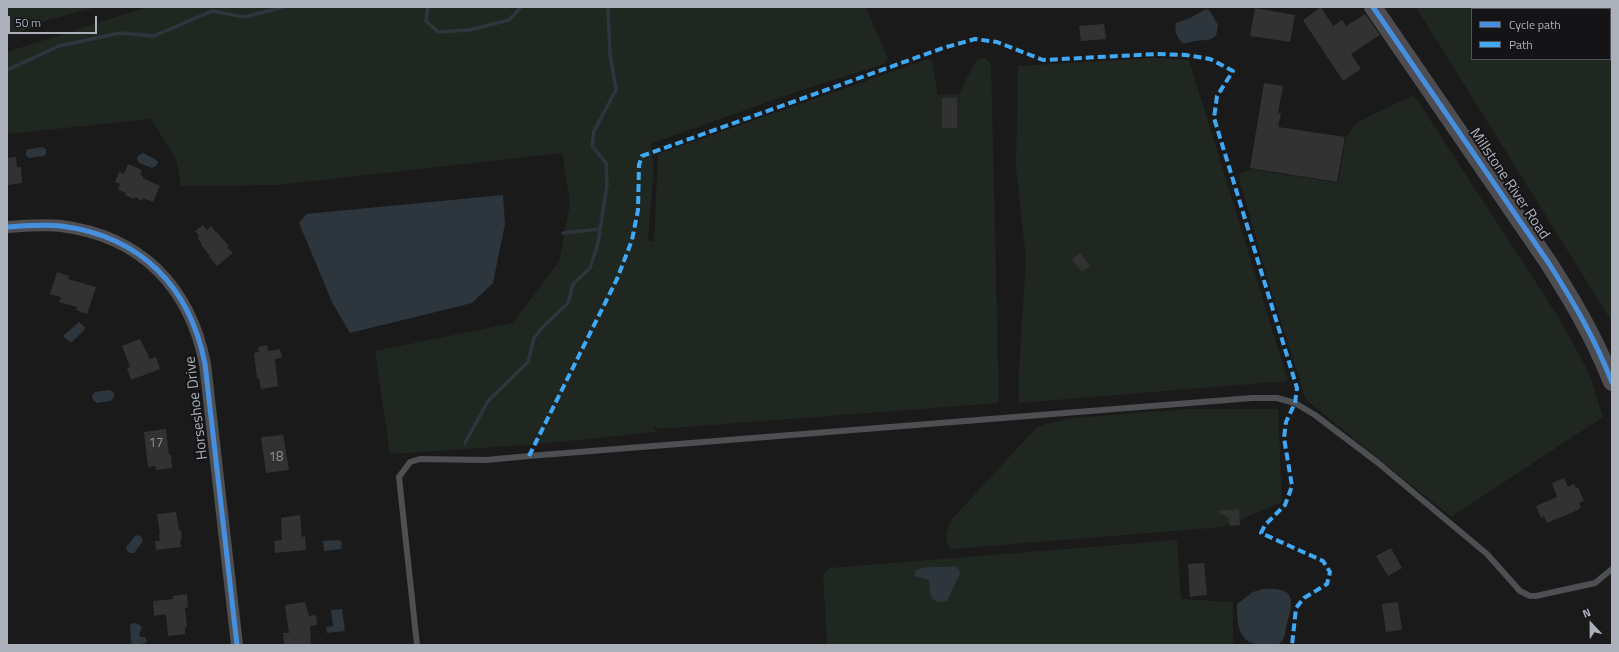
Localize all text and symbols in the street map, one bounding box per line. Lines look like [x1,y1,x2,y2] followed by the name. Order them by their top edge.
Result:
[10,8,99,34] scale bar
[1471,8,1611,60] legend
[15,13,41,32] text: 50 m
[1509,15,1561,34] text: Cycle path
[1509,35,1533,54] text: Path
[1465,125,1553,243] street label: Millstone River Road
[182,355,212,461] street label: Horseshoe Drive
[149,436,163,452] house number: 17
[269,450,283,466] house number: 18
[1571,604,1611,644] north arrow
[1580,604,1593,622] text: N

